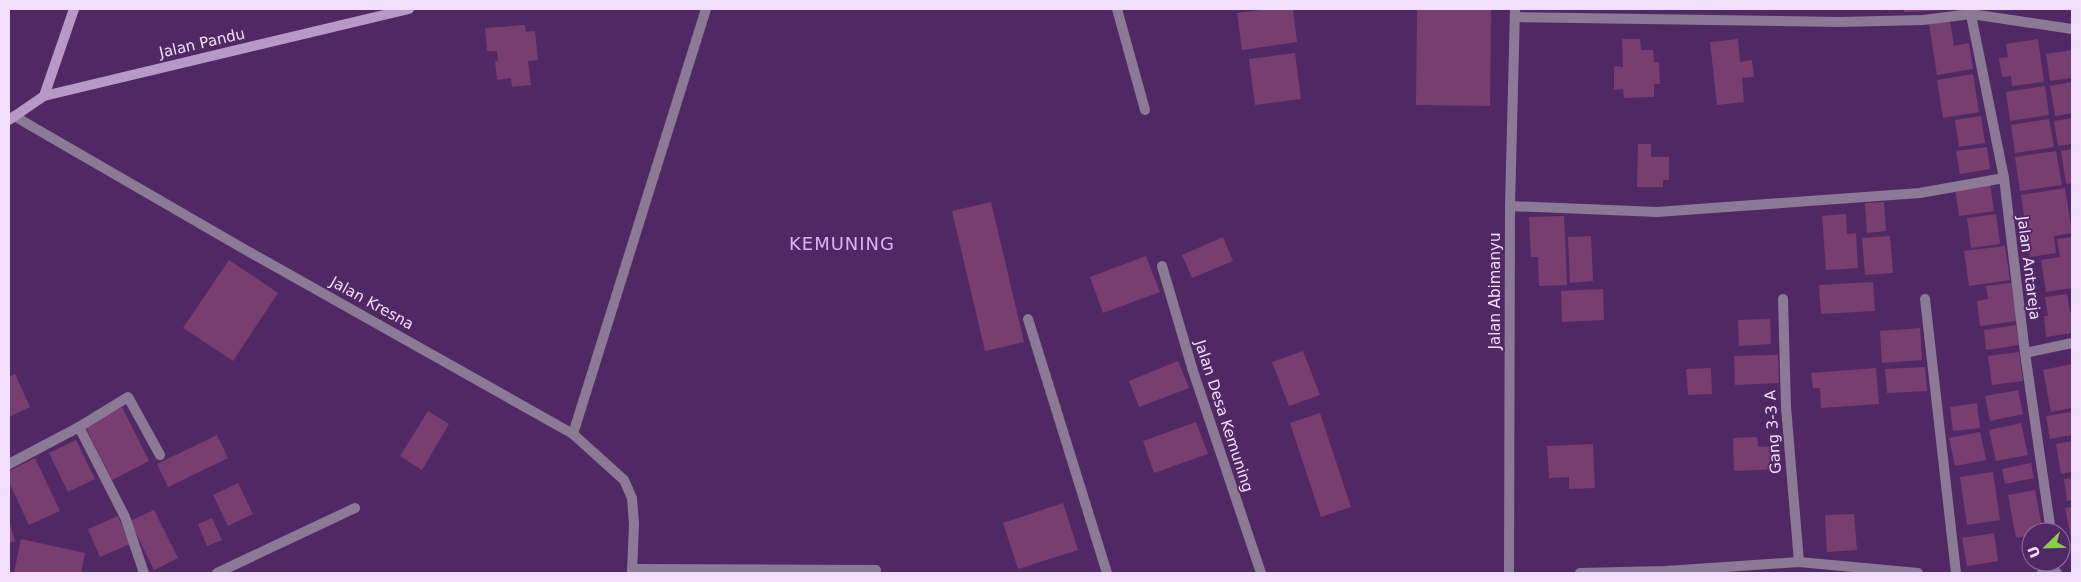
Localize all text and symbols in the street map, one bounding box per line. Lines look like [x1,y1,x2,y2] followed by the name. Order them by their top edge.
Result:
[156,24,247,62] street label: Jalan Pandu
[2014,214,2044,321] street label: Jalan Antareja
[789,233,895,254] district label: KEMUNING
[1486,233,1504,350] street label: Jalan Abimanyu
[326,272,417,333] street label: Jalan Kresna
[1191,337,1257,494] street label: Jalan Desa Kemuning
[1761,389,1785,475] street label: Gang 3-3 A
[2021,522,2071,572] north arrow
[2024,544,2044,560] text: U

